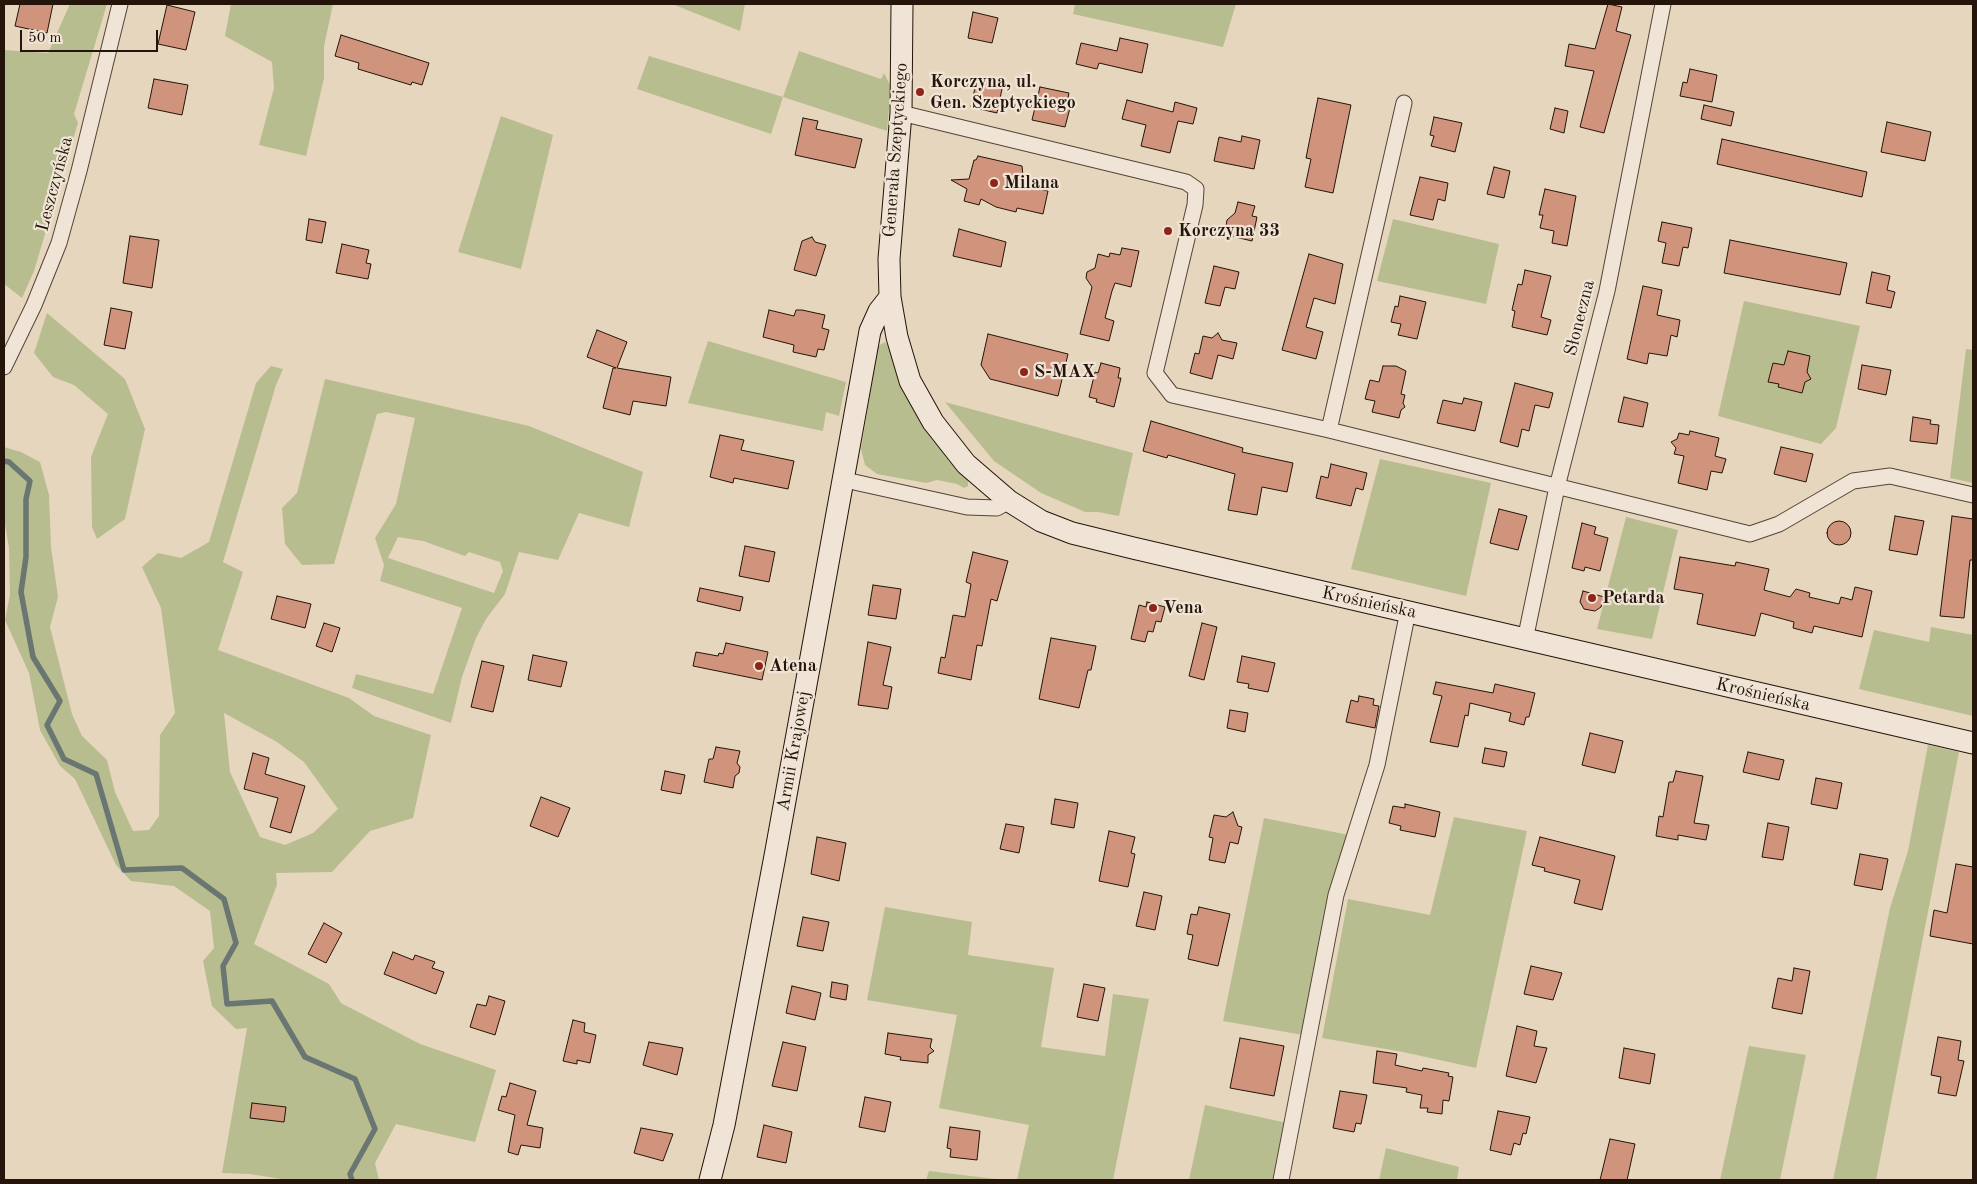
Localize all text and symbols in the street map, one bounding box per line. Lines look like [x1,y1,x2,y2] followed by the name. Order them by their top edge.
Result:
[22,20,160,52] scale bar
[28,31,62,46] text: 50 m
[879,62,913,238] street label: Generała Szeptyckiego
[930,71,1076,114] place label: Korczyna, ul. Gen. Szeptyckiego
[914,86,926,98] marker: Korczyna, ul. Gen. Szeptyckiego
[32,134,78,234] street label: Leszczyńska
[1004,172,1059,194] place label: Milana
[988,177,1000,189] marker: Milana
[1178,220,1280,242] place label: Korczyna 33
[1162,225,1174,237] marker: Korczyna 33
[1560,278,1600,358] street label: Słoneczna
[1034,361,1095,383] place label: S-MAX
[1018,366,1030,378] marker: S-MAX
[1320,582,1418,624] street label: Krośnieńska
[1602,587,1665,609] place label: Petarda
[1586,592,1598,604] marker: Petarda
[1163,597,1203,619] place label: Vena
[1147,602,1159,614] marker: Vena
[769,655,817,677] place label: Atena
[753,660,765,672] marker: Atena
[1714,674,1812,716] street label: Krośnieńska
[773,689,815,813] street label: Armii Krajowej

